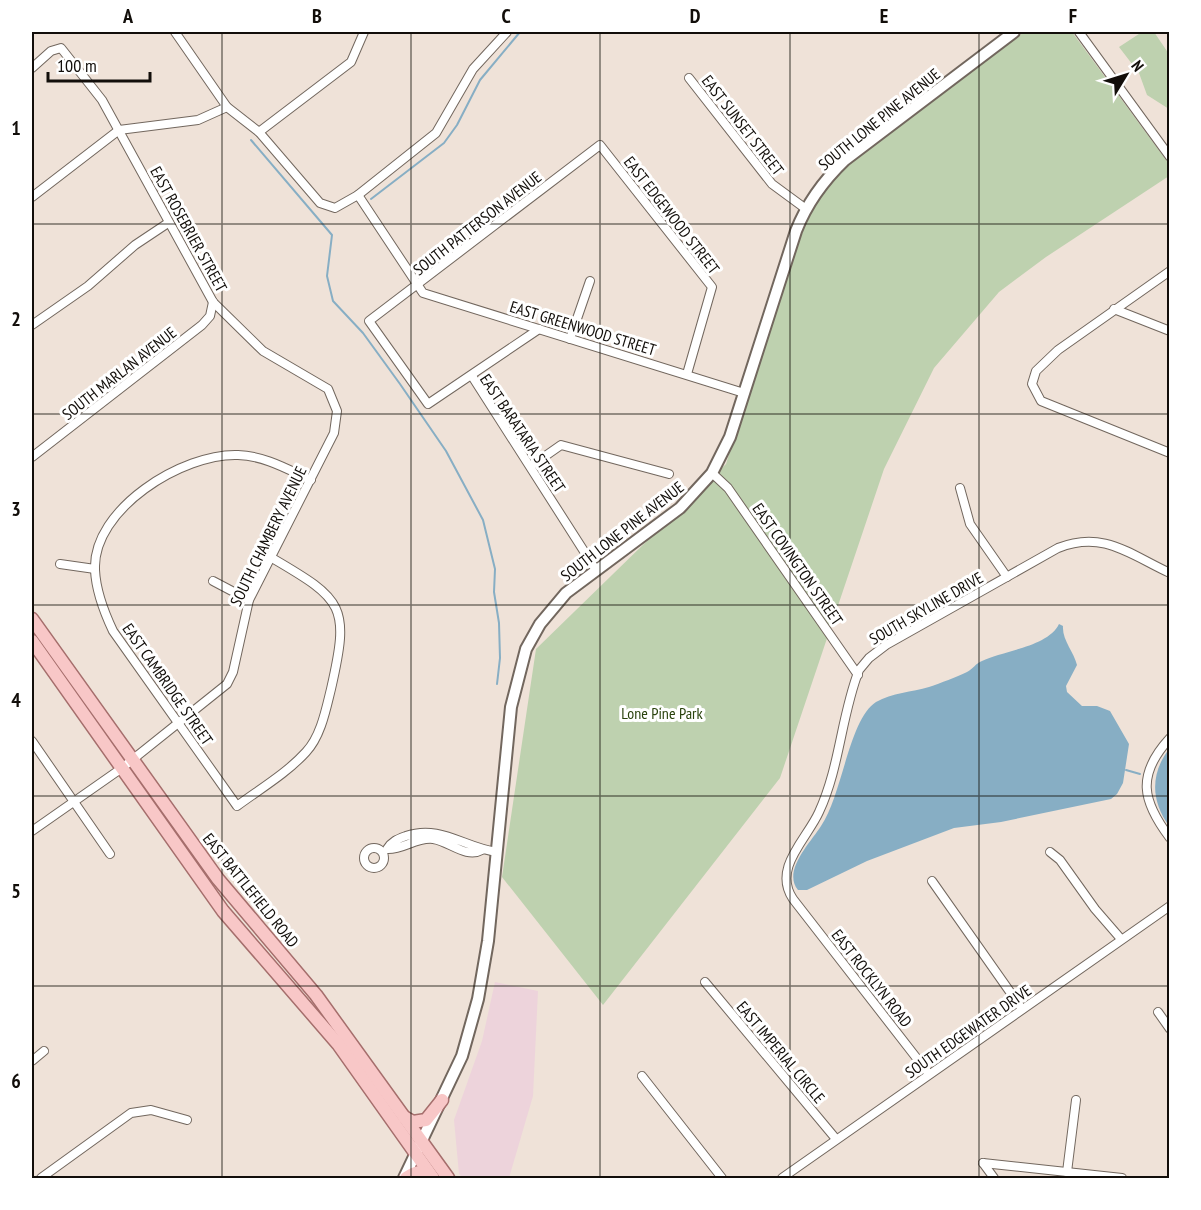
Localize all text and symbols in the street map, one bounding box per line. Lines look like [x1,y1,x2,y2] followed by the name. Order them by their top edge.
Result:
[122,3,134,29] text: A
[312,3,322,29] text: B
[501,3,511,29] text: C
[690,3,701,29] text: D
[880,3,888,29] text: E
[1069,3,1077,29] text: F
[48,45,150,83] scale bar
[1096,45,1156,105] north arrow
[57,54,97,77] text: 100 m
[1127,56,1148,75] text: N
[814,64,944,174] street label: SOUTH LONE PINE AVENUE
[698,71,788,179] street label: EAST SUNSET STREET
[11,115,21,141] text: 1
[620,152,724,278] street label: EAST EDGEWOOD STREET
[146,163,232,295] street label: EAST ROSEBRIER STREET
[409,167,545,279] street label: SOUTH PATTERSON AVENUE
[508,296,658,360] street label: EAST GREENWOOD STREET
[11,306,21,332] text: 2
[58,322,180,424] street label: SOUTH MARLAN AVENUE
[476,370,570,496] street label: EAST BARATARIA STREET
[225,463,311,609] street label: SOUTH CHAMBERY AVENUE
[556,477,688,585] street label: SOUTH LONE PINE AVENUE
[11,496,21,522] text: 3
[748,499,848,629] street label: EAST COVINGTON STREET
[866,567,987,649] street label: SOUTH SKYLINE DRIVE
[118,619,218,749] street label: EAST CAMBRIDGE STREET
[11,687,21,713] text: 4
[621,703,703,723] park label: Lone Pine Park
[199,829,303,951] street label: EAST BATTLEFIELD ROAD
[11,878,21,904] text: 5
[828,925,916,1031] street label: EAST ROCKLYN ROAD
[901,980,1035,1082] street label: SOUTH EDGEWATER DRIVE
[733,997,830,1107] street label: EAST IMPERIAL CIRCLE
[11,1068,21,1094] text: 6

